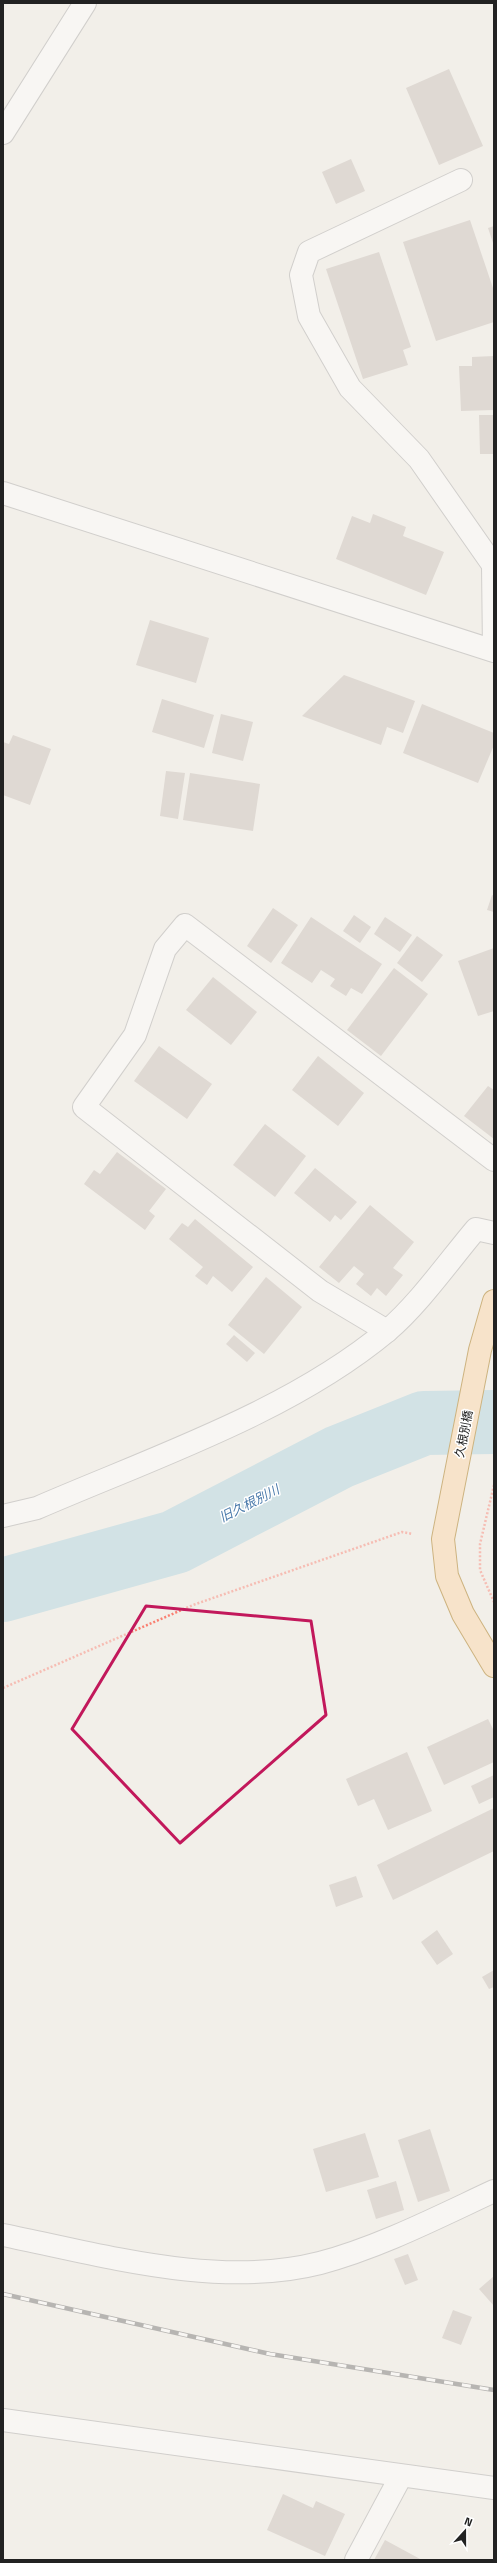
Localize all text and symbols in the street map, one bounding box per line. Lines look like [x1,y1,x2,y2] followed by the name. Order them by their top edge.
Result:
[450,1409,477,1459] street label: 久根別橋
[215,1478,284,1527] water label: 旧久根別川
[445,2511,485,2551] north arrow
[462,2513,475,2530] text: N

